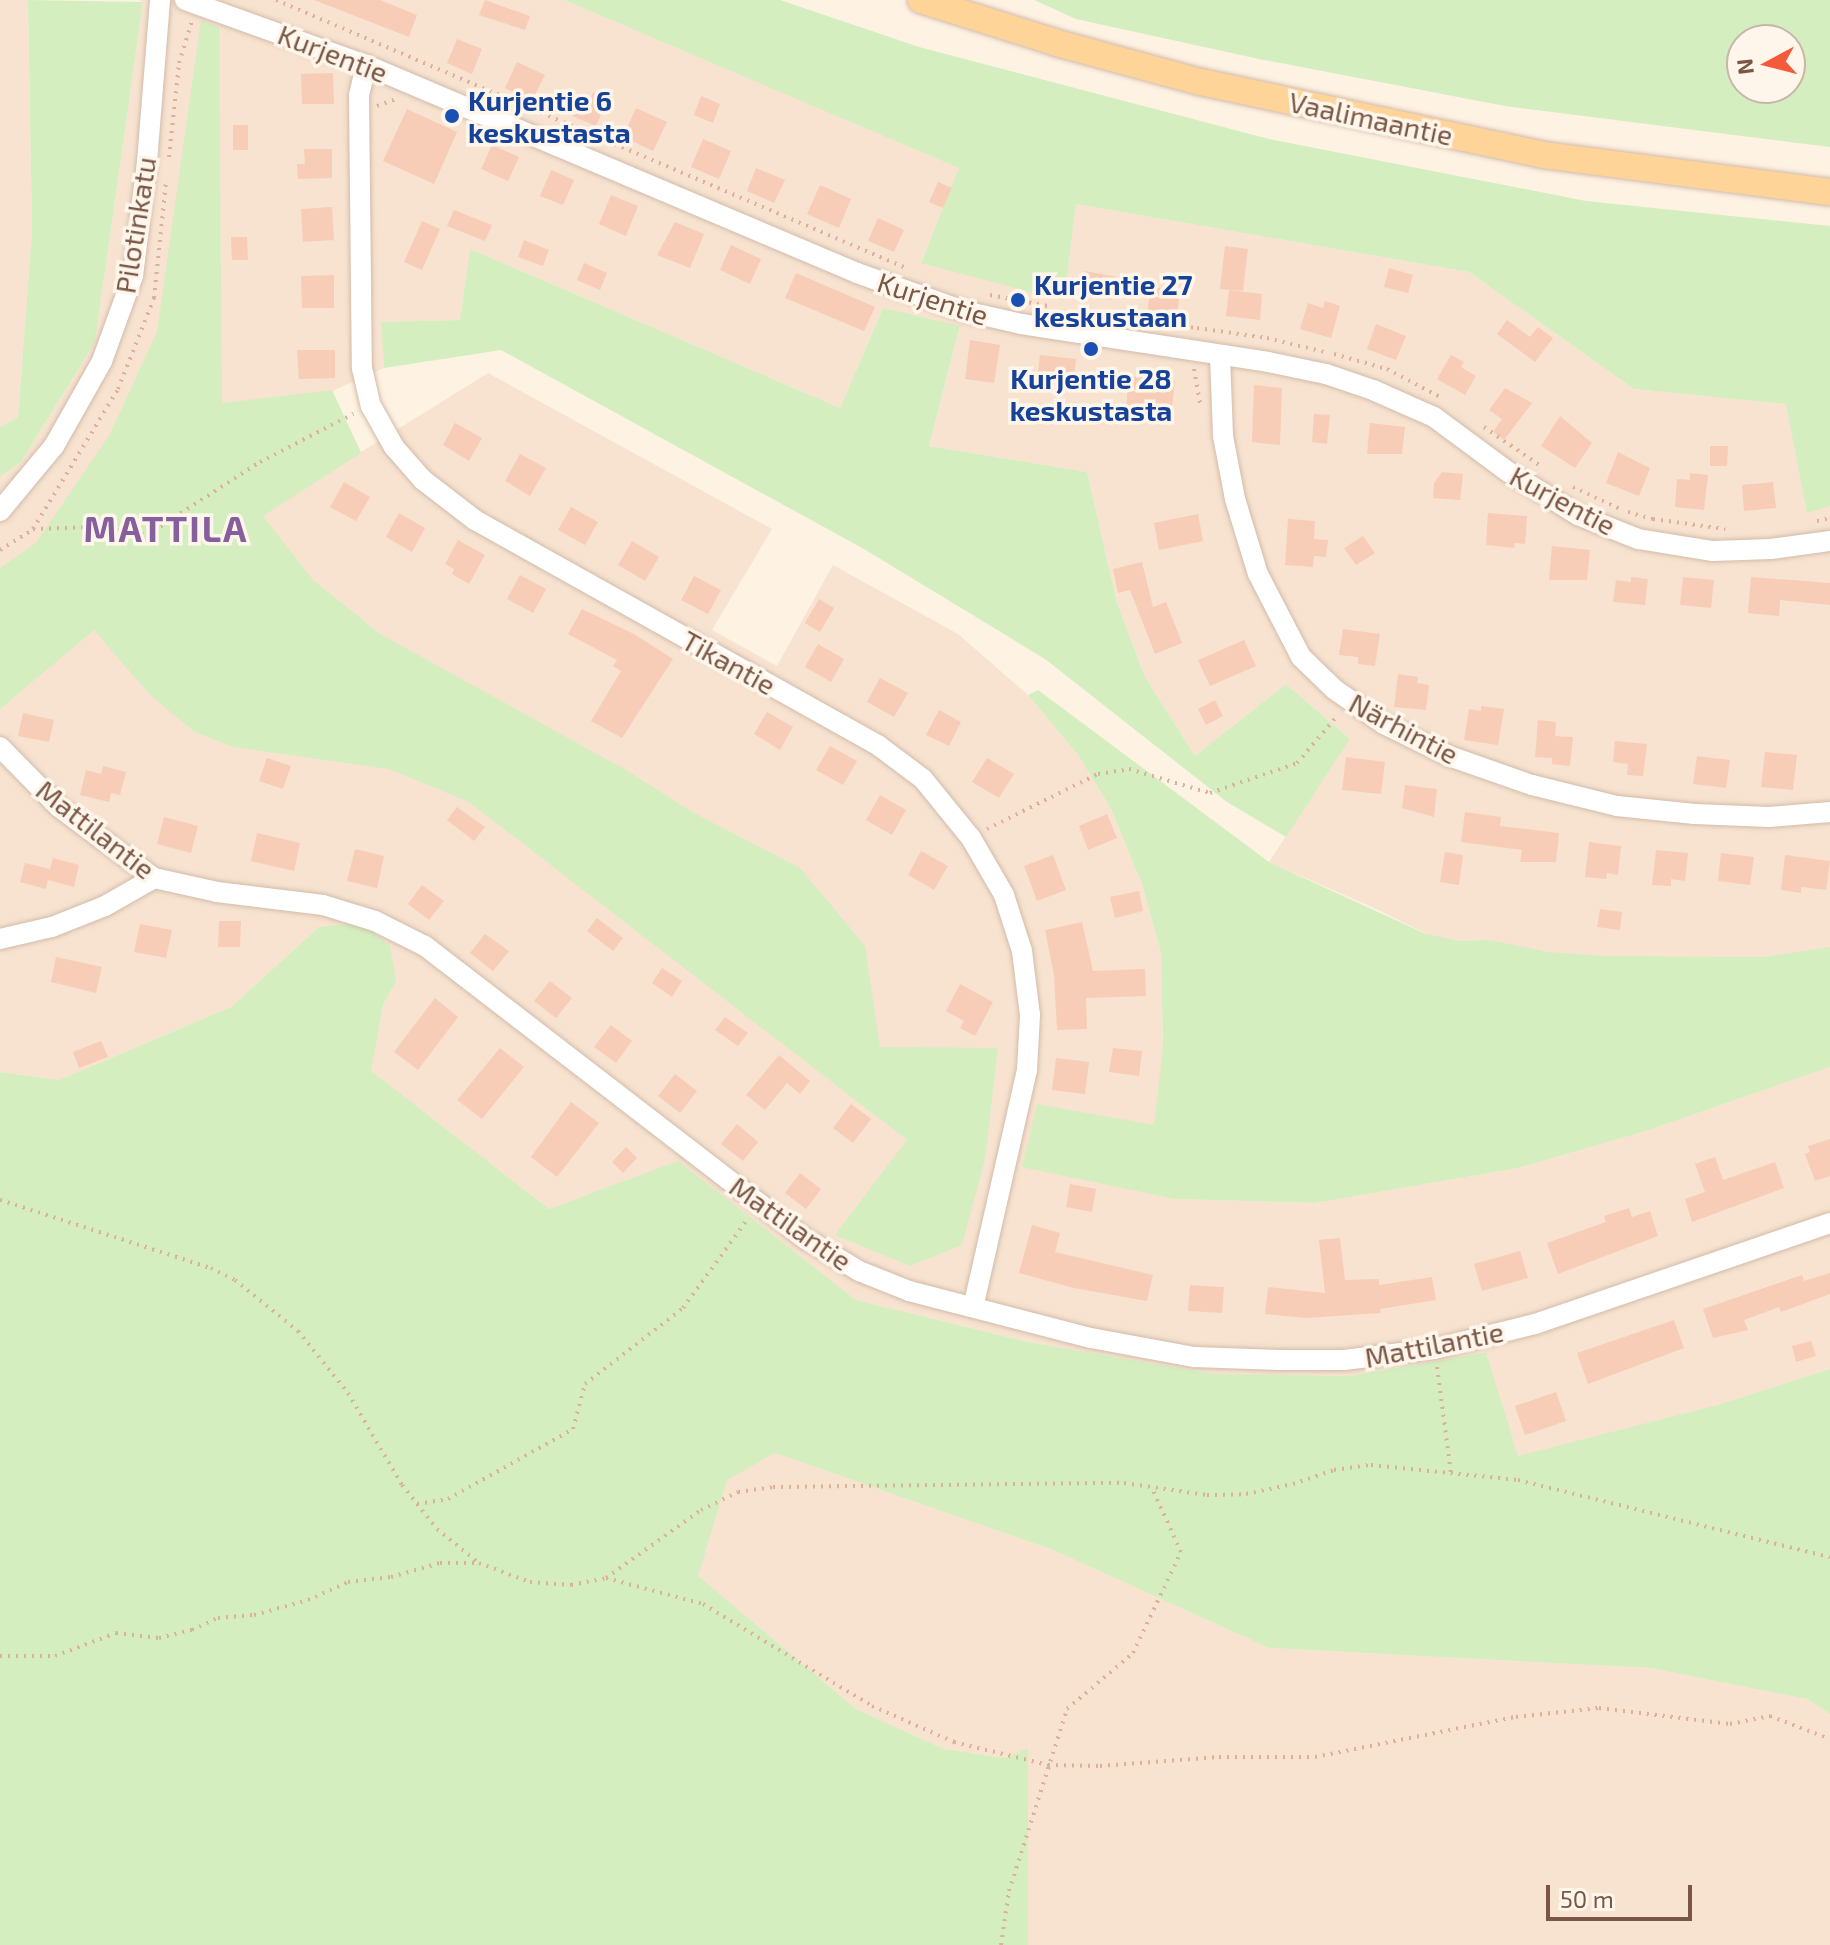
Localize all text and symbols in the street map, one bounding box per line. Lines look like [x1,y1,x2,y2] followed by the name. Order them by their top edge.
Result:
[273,17,393,89] street label: Kurjentie
[1726,24,1806,104] north arrow
[1730,57,1758,76] text: N
[468,83,631,149] place label: Kurjentie 6 keskustasta
[1286,84,1456,152] street label: Vaalimaantie
[443,107,461,125] marker: Kurjentie 6 keskustasta
[108,154,162,296] street label: Pilotinkatu
[873,264,993,332] street label: Kurjentie
[1034,267,1193,333] place label: Kurjentie 27 keskustaan
[1009,291,1027,309] marker: Kurjentie 27 keskustaan
[1082,340,1100,358] marker: Kurjentie 28 keskustasta
[1010,361,1172,427] place label: Kurjentie 28 keskustasta
[1505,458,1621,542] street label: Kurjentie
[83,506,249,550] district label: MATTILA
[676,623,782,701] street label: Tikantie
[1344,685,1464,771] street label: Närhintie
[30,772,162,886] street label: Mattilantie
[724,1169,858,1277] street label: Mattilantie
[1362,1314,1506,1374] street label: Mattilantie
[1550,1869,1696,1919] scale bar
[1560,1884,1614,1913] text: 50 m

